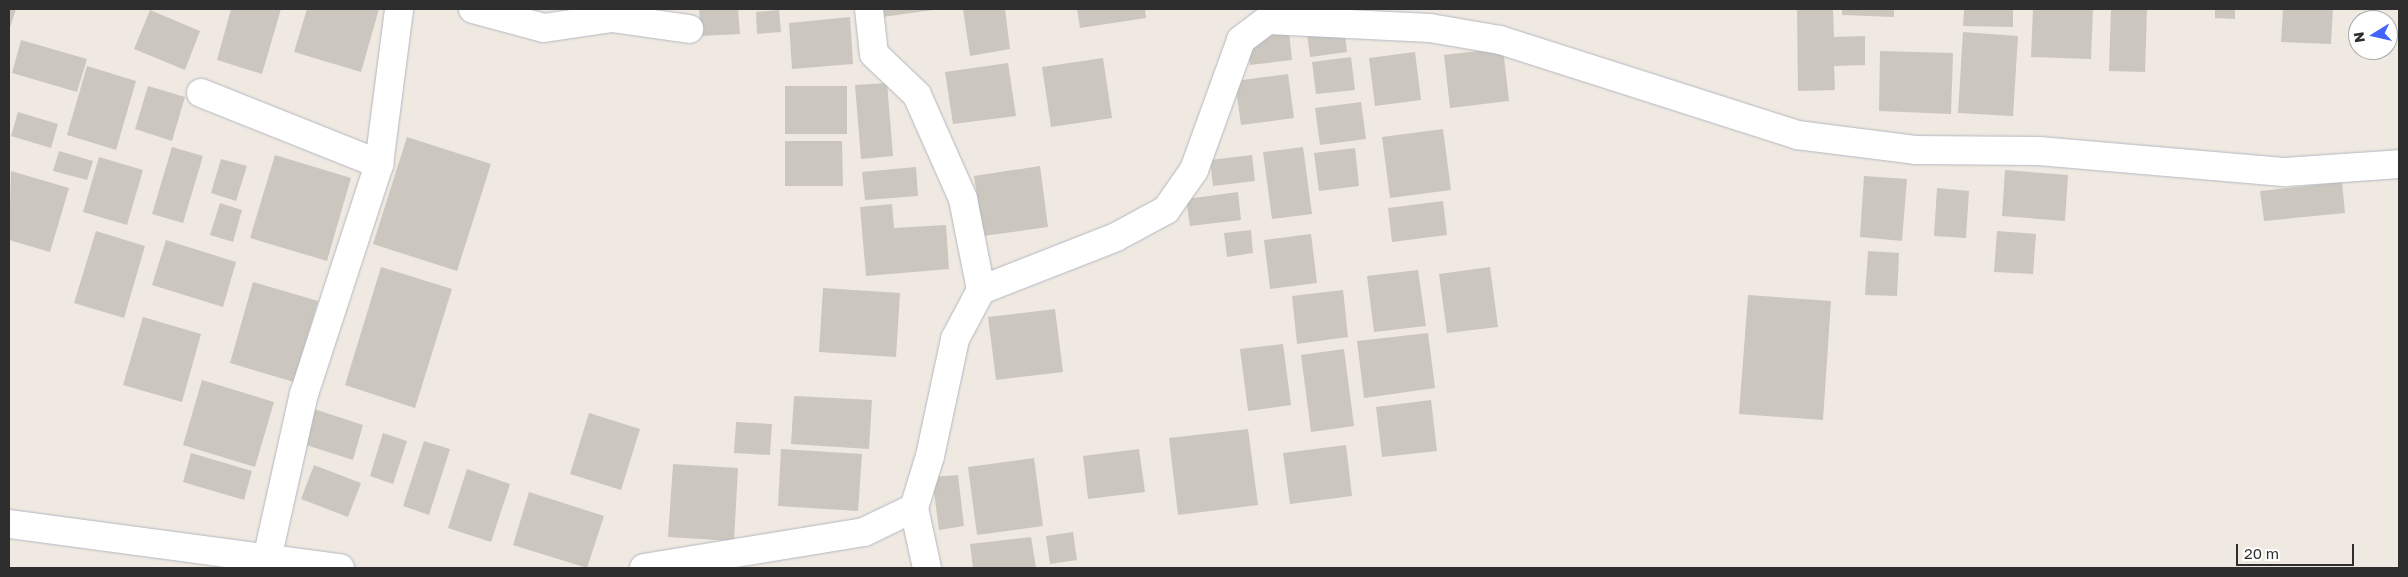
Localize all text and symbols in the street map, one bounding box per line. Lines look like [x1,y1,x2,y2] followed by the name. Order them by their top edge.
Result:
[2348,10,2398,60] north arrow
[2349,31,2368,44] text: N
[2238,534,2356,566] scale bar
[2244,544,2279,562] text: 20 m

